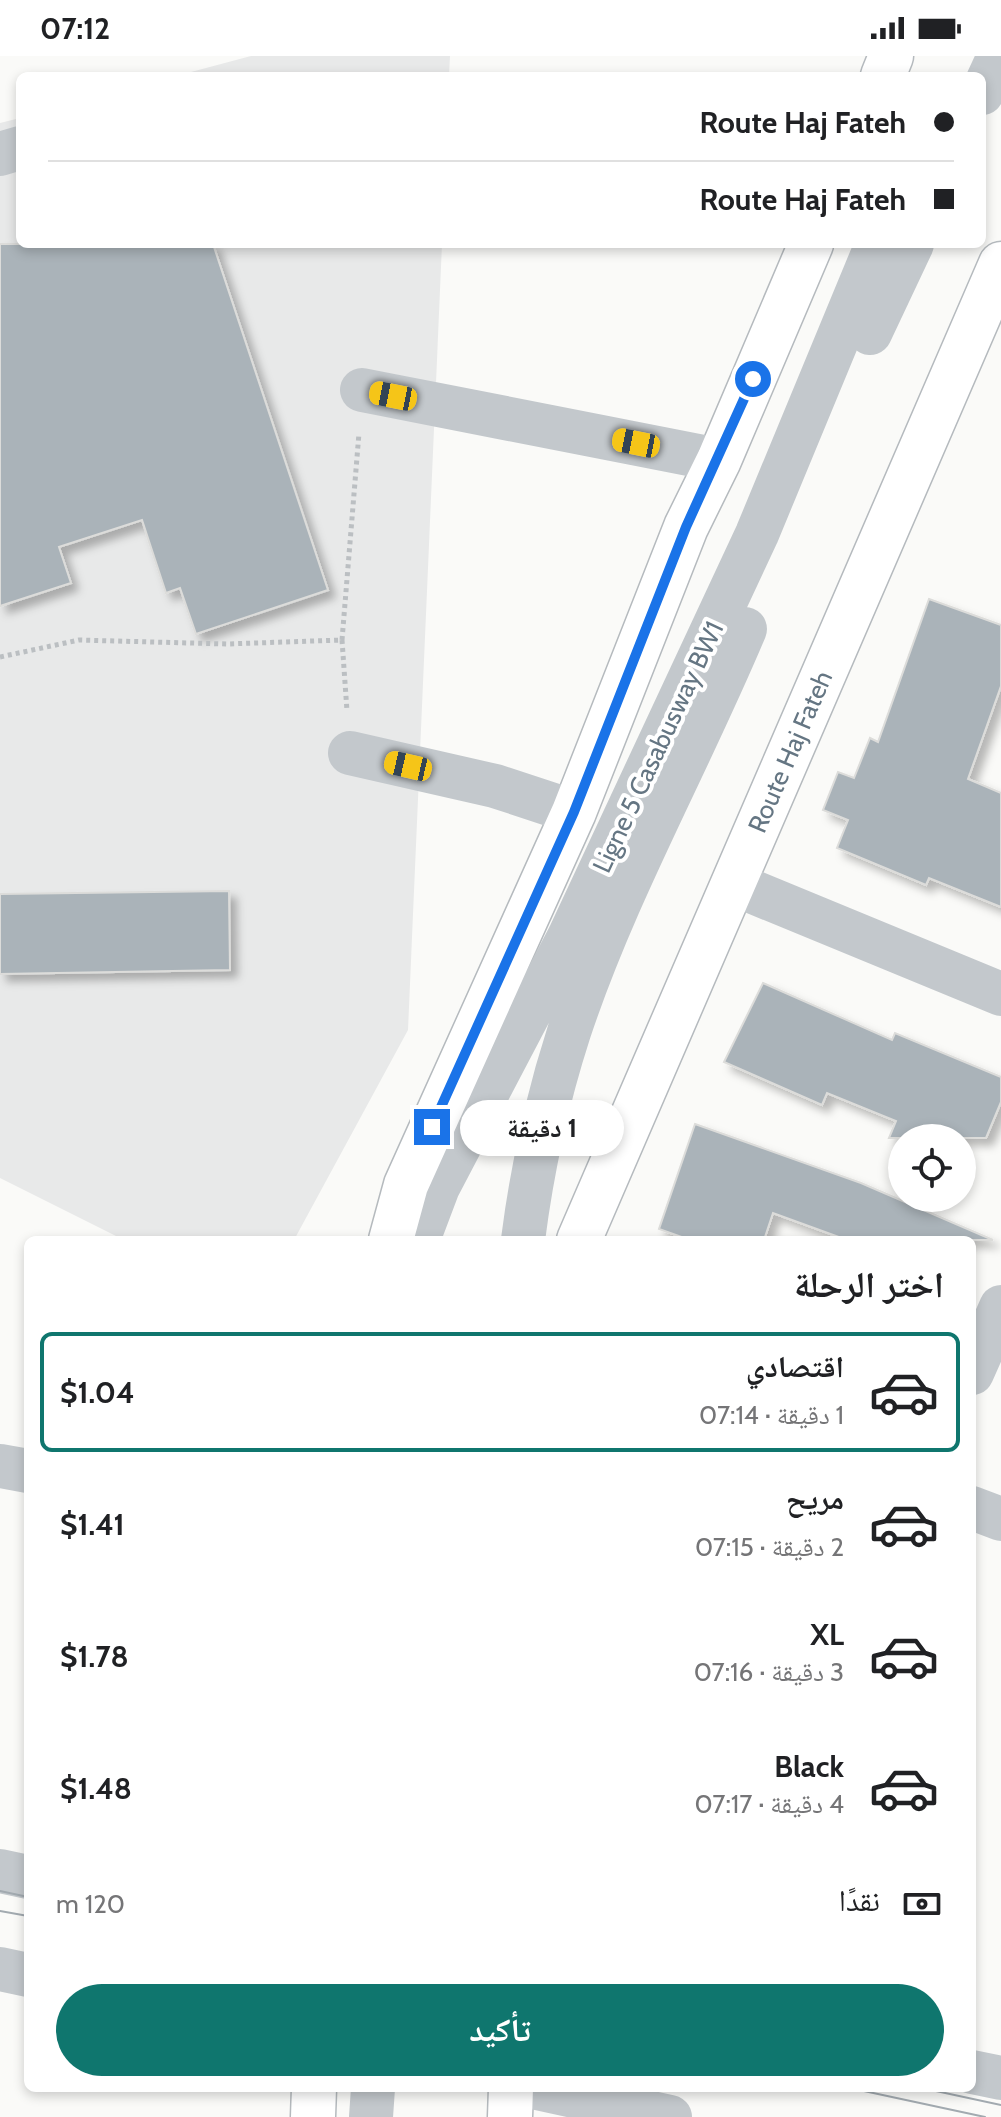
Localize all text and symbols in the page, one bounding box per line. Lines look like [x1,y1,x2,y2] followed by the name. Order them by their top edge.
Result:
[40,10,110,47] text: 07:12
[700,104,906,141] text: Route Haj Fateh
[700,181,906,218] text: Route Haj Fateh
[735,361,771,397] route start
[367,380,419,412] car
[610,427,662,459] car
[586,616,730,878] street label: Ligne 5 Casabusway BW1
[741,666,839,838] street label: Route Haj Fateh
[382,749,434,783] car
[460,1099,624,1155] callout: 1 دقيقة
[414,1109,450,1145] route end
[507,1112,577,1144] text: 1 دقيقة
[888,1124,976,1212] map controls
[888,1124,976,1212] button: locate
[794,1262,944,1306] text: اختر الرحلة
[746,1348,844,1385] text: اقتصادي
[868,1356,940,1428] icon: car
[60,1374,135,1411] text: $1.04
[699,1399,844,1431] text: 1 دقيقة · 07:14
[786,1480,844,1517] text: مريح
[868,1488,940,1560] icon: car
[60,1506,125,1543] text: $1.41
[695,1531,844,1563] text: 2 دقيقة · 07:15
[810,1616,844,1653] text: XL
[868,1620,940,1692] icon: car
[60,1638,129,1675] text: $1.78
[694,1656,844,1688] text: 3 دقيقة · 07:16
[774,1748,844,1785] text: Black
[868,1752,940,1824] icon: car
[60,1770,132,1807] text: $1.48
[694,1788,844,1820] text: 4 دقيقة · 07:17
[839,1882,880,1919] text: نقدًا
[900,1882,944,1926] icon: cash
[56,1888,125,1920] text: 120 m
[56,1984,944,2076] button: تأكيد

